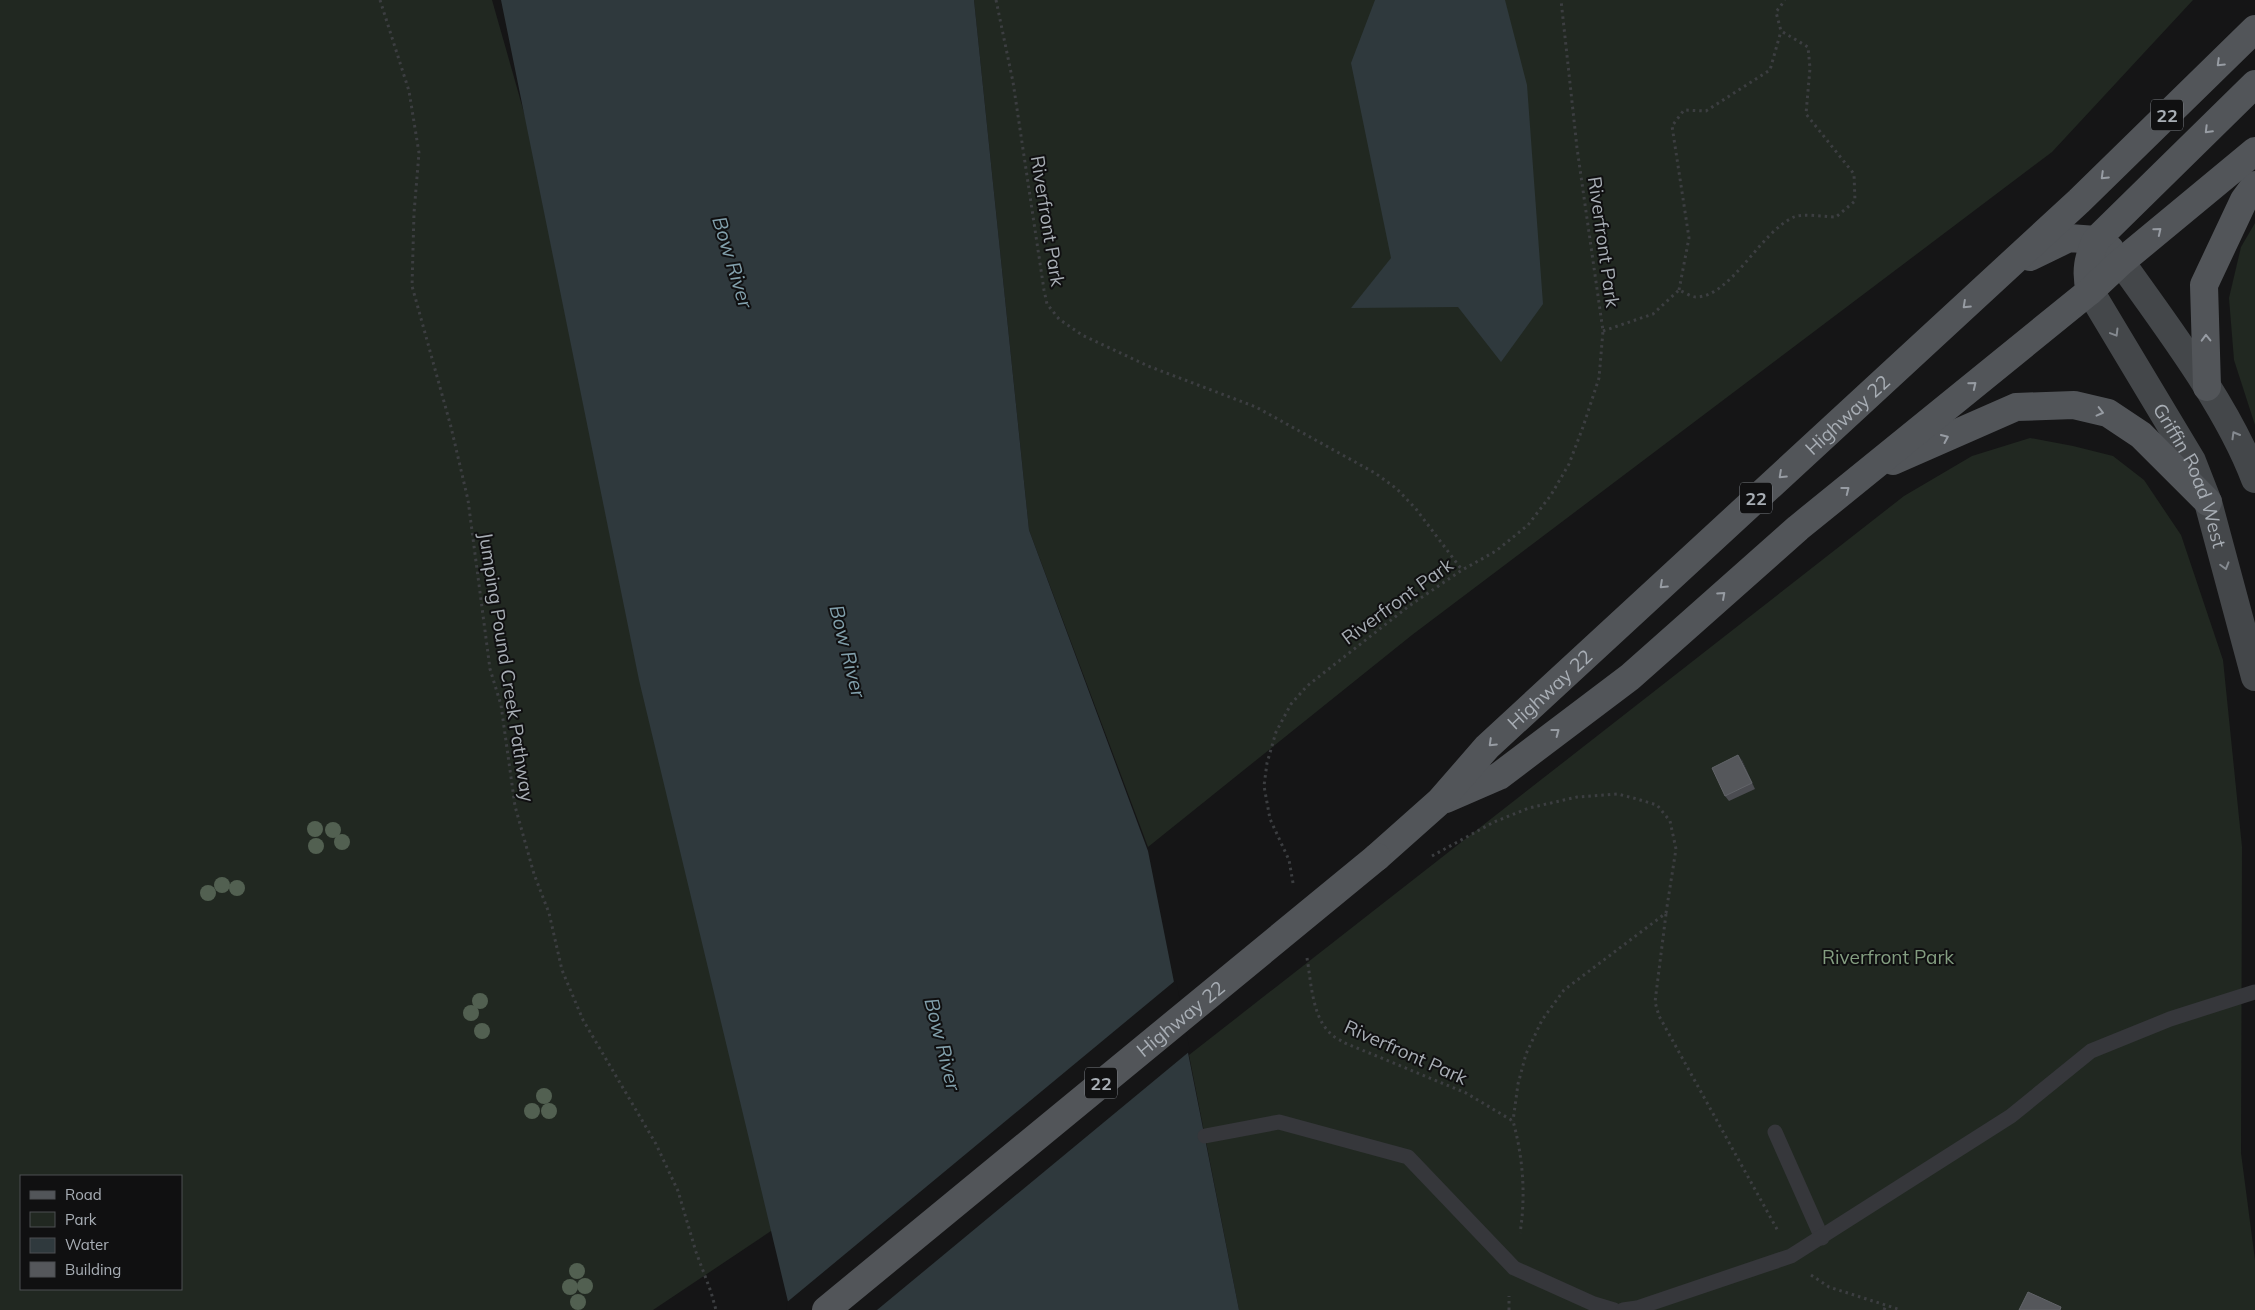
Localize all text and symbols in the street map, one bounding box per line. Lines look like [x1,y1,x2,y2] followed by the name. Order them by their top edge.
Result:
[2217,57,2226,66] one-way arrow
[2151,100,2183,130] road number: 22
[2205,124,2214,133] one-way arrow
[1026,154,1070,288] street label: Riverfront Park
[2101,170,2110,179] one-way arrow
[1583,175,1625,309] street label: Riverfront Park
[707,213,759,312] water label: Bow River
[2153,227,2162,236] one-way arrow
[1962,299,1971,308] one-way arrow
[2109,327,2119,336] one-way arrow
[2200,334,2211,342] one-way arrow
[1800,370,1895,460] street label: Highway 22
[1967,382,1977,391] one-way arrow
[2148,399,2232,551] street label: Griffin Road West
[2096,406,2105,417] one-way arrow
[2231,432,2241,441] one-way arrow
[1940,434,1949,445] one-way arrow
[1779,469,1788,478] one-way arrow
[1740,482,1772,514] road number: 22
[1840,487,1849,496] one-way arrow
[474,531,540,803] street label: Jumping Pound Creek Pathway
[1336,552,1458,650] street label: Riverfront Park
[2220,561,2230,569] one-way arrow
[1659,579,1668,588] one-way arrow
[1716,592,1725,601] one-way arrow
[824,602,872,701] water label: Bow River
[1502,644,1597,734] street label: Highway 22
[1551,729,1560,738] one-way arrow
[1488,737,1497,746] one-way arrow
[1822,945,1954,969] park label: Riverfront Park
[1132,975,1230,1062] street label: Highway 22
[919,995,967,1094] water label: Bow River
[1341,1014,1471,1090] street label: Riverfront Park
[1085,1068,1117,1098] road number: 22
[20,1175,182,1290] legend
[65,1185,102,1204] text: Road
[65,1210,97,1229] text: Park
[65,1235,109,1254] text: Water
[65,1260,121,1279] text: Building

